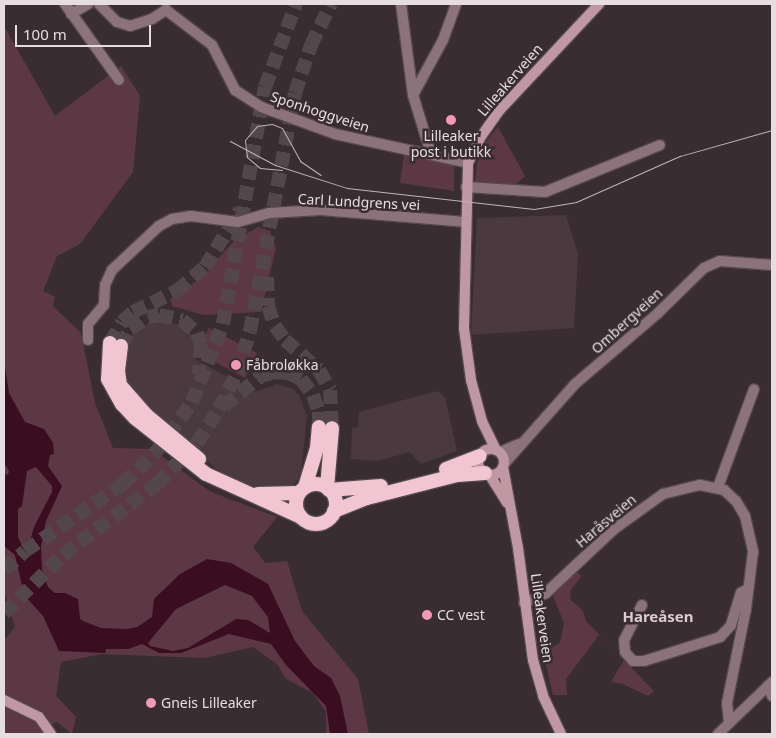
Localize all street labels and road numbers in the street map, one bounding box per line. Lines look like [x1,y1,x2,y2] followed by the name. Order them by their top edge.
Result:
[474,40,546,120] street label: Lilleakerveien
[268,88,372,136] street label: Sponhoggveien
[297,190,421,214] street label: Carl Lundgrens vei
[588,285,666,357] street label: Ombergveien
[572,491,640,551] street label: Haråsveien
[527,572,557,664] street label: Lilleakerveien

